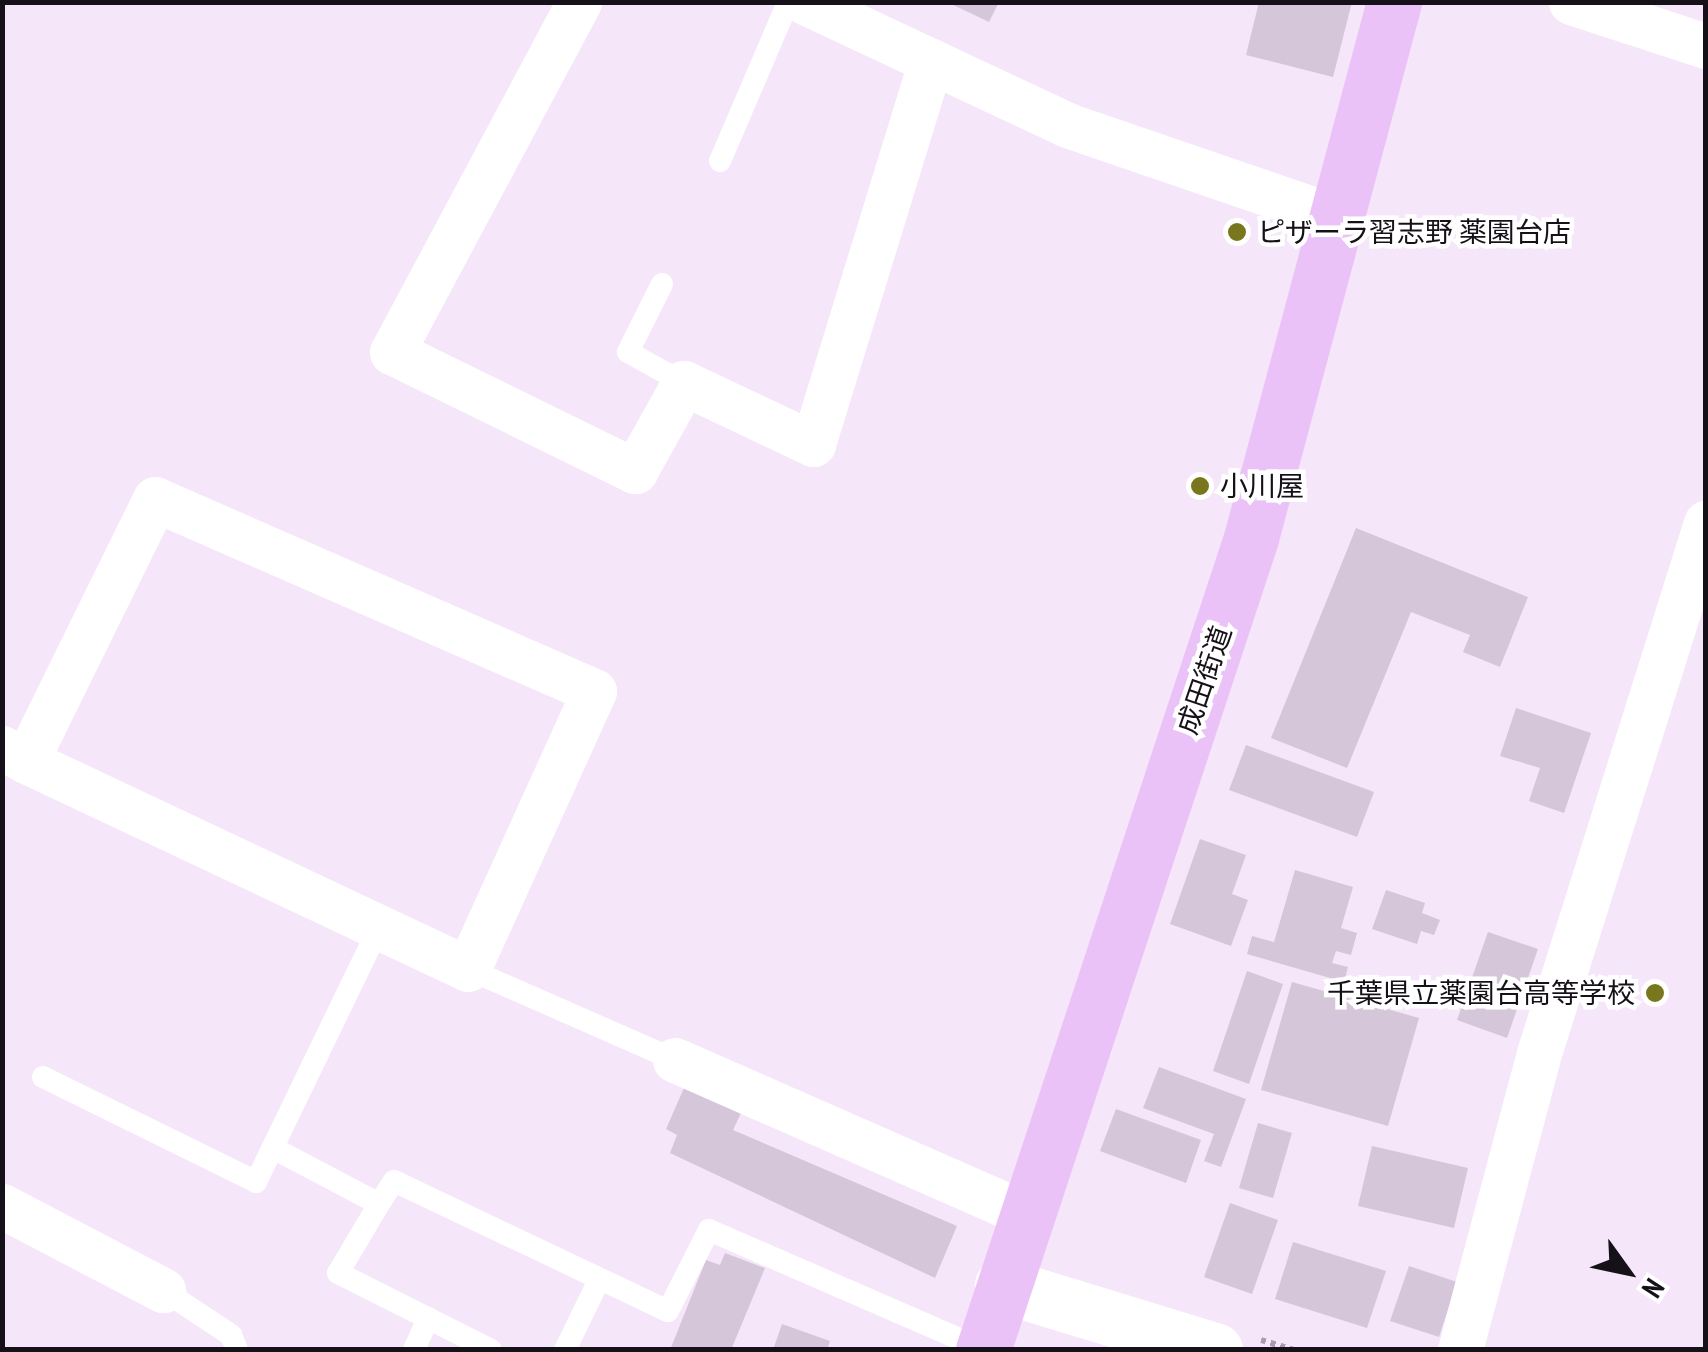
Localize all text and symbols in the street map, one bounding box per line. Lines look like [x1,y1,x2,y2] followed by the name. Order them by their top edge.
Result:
[1257,215,1571,249] place label: ピザーラ習志野 薬園台店
[1226,221,1248,243] marker: ピザーラ習志野 薬園台店
[1220,469,1304,503] place label: 小川屋
[1189,475,1211,497] marker: 小川屋
[1170,622,1238,738] street label: 成田街道
[1327,976,1635,1010] place label: 千葉県立薬園台高等学校
[1644,982,1666,1004] marker: 千葉県立薬園台高等学校
[1578,1222,1678,1322] north arrow
[1634,1272,1673,1305] text: N

